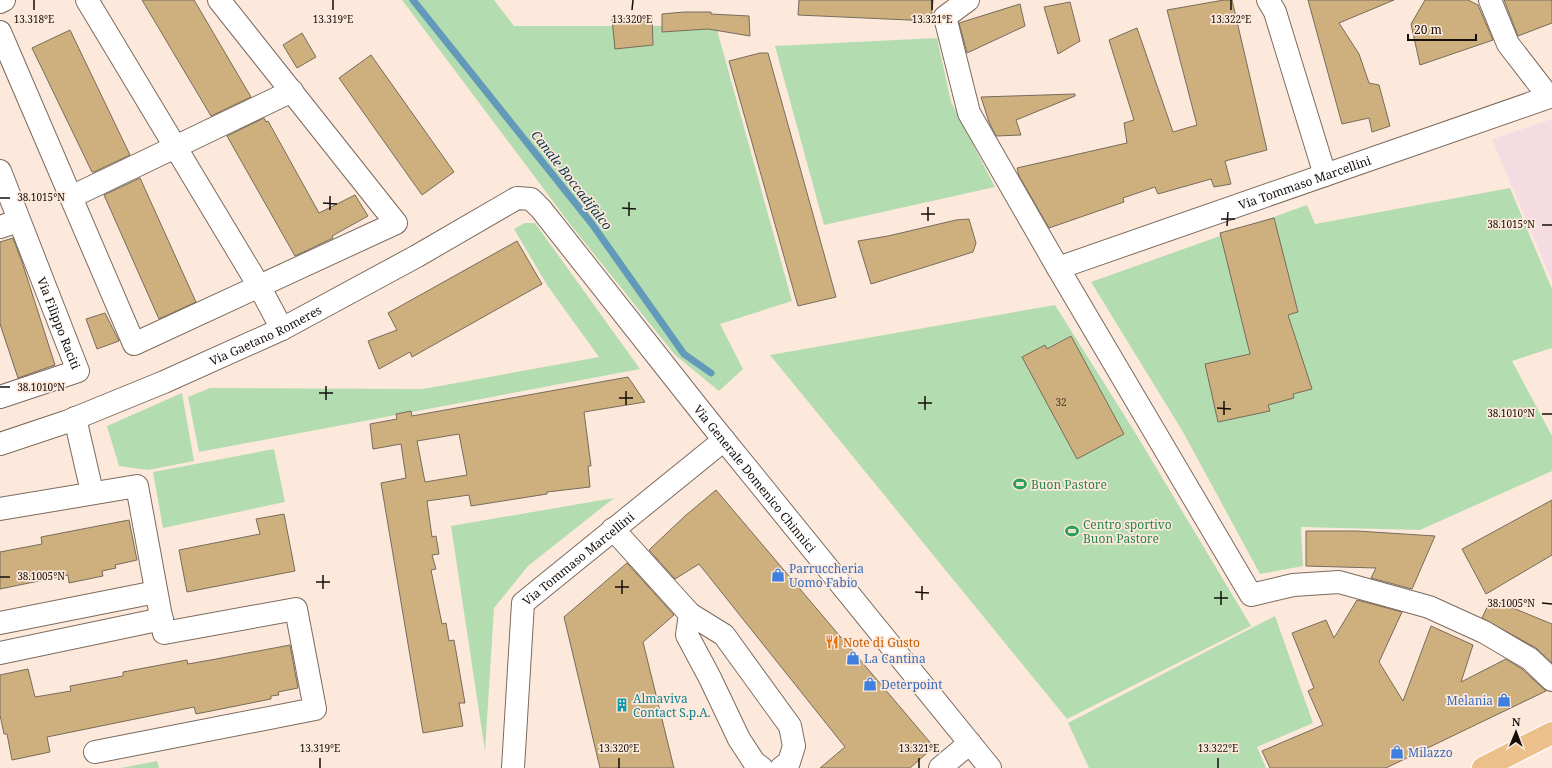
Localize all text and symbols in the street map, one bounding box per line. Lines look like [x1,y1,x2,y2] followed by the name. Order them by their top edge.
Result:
[14,12,54,26] text: 13.318°E
[313,12,353,26] text: 13.319°E
[612,12,652,26] text: 13.320°E
[912,12,952,26] text: 13.321°E
[1211,12,1251,26] text: 13.322°E
[1408,16,1476,42] scale bar
[1414,21,1442,38] text: 20 m
[527,126,617,234] water label: Canale Boccadifalco
[1236,151,1373,213] street label: Via Tommaso Marcellini
[17,190,65,204] text: 38.1015°N
[1487,217,1535,231] text: 38.1015°N
[34,274,85,372] street label: Via Filippo Raciti
[206,301,324,369] street label: Via Gaetano Romeres
[17,380,65,394] text: 38.1010°N
[1055,395,1067,409] house number: 32
[690,401,820,556] street label: Via Generale Domenico Chinnici
[1487,406,1535,420] text: 38.1010°N
[1012,476,1028,492] sports icon: Buon Pastore
[1031,476,1107,493] place label: Buon Pastore
[518,508,638,609] street label: Via Tommaso Marcellini
[1083,516,1172,547] place label: Centro sportivo Buon Pastore
[1064,523,1080,539] sports icon: Centro sportivo Buon Pastore
[789,560,864,591] place label: Parruccheria Uomo Fabio
[770,567,786,583] shop icon: Parruccheria Uomo Fabio
[17,569,65,583] text: 38.1005°N
[1487,596,1535,610] text: 38.1005°N
[824,634,840,650] restaurant icon: Note di Gusto
[843,634,920,651] place label: Note di Gusto
[845,650,861,666] shop icon: La Cantina
[864,650,926,667] place label: La Cantina
[862,676,878,692] shop icon: Deterpoint
[881,676,943,693] place label: Deterpoint
[633,690,711,721] place label: Almaviva Contact S.p.A.
[1447,692,1493,709] place label: Melania
[1496,692,1512,708] shop icon: Melania
[614,697,630,713] building icon: Almaviva Contact S.p.A.
[1496,712,1536,752] north arrow
[1512,714,1521,729] text: N
[300,741,340,755] text: 13.319°E
[599,741,639,755] text: 13.320°E
[899,741,939,755] text: 13.321°E
[1198,741,1238,755] text: 13.322°E
[1389,744,1405,760] shop icon: Milazzo
[1408,744,1453,761] place label: Milazzo

